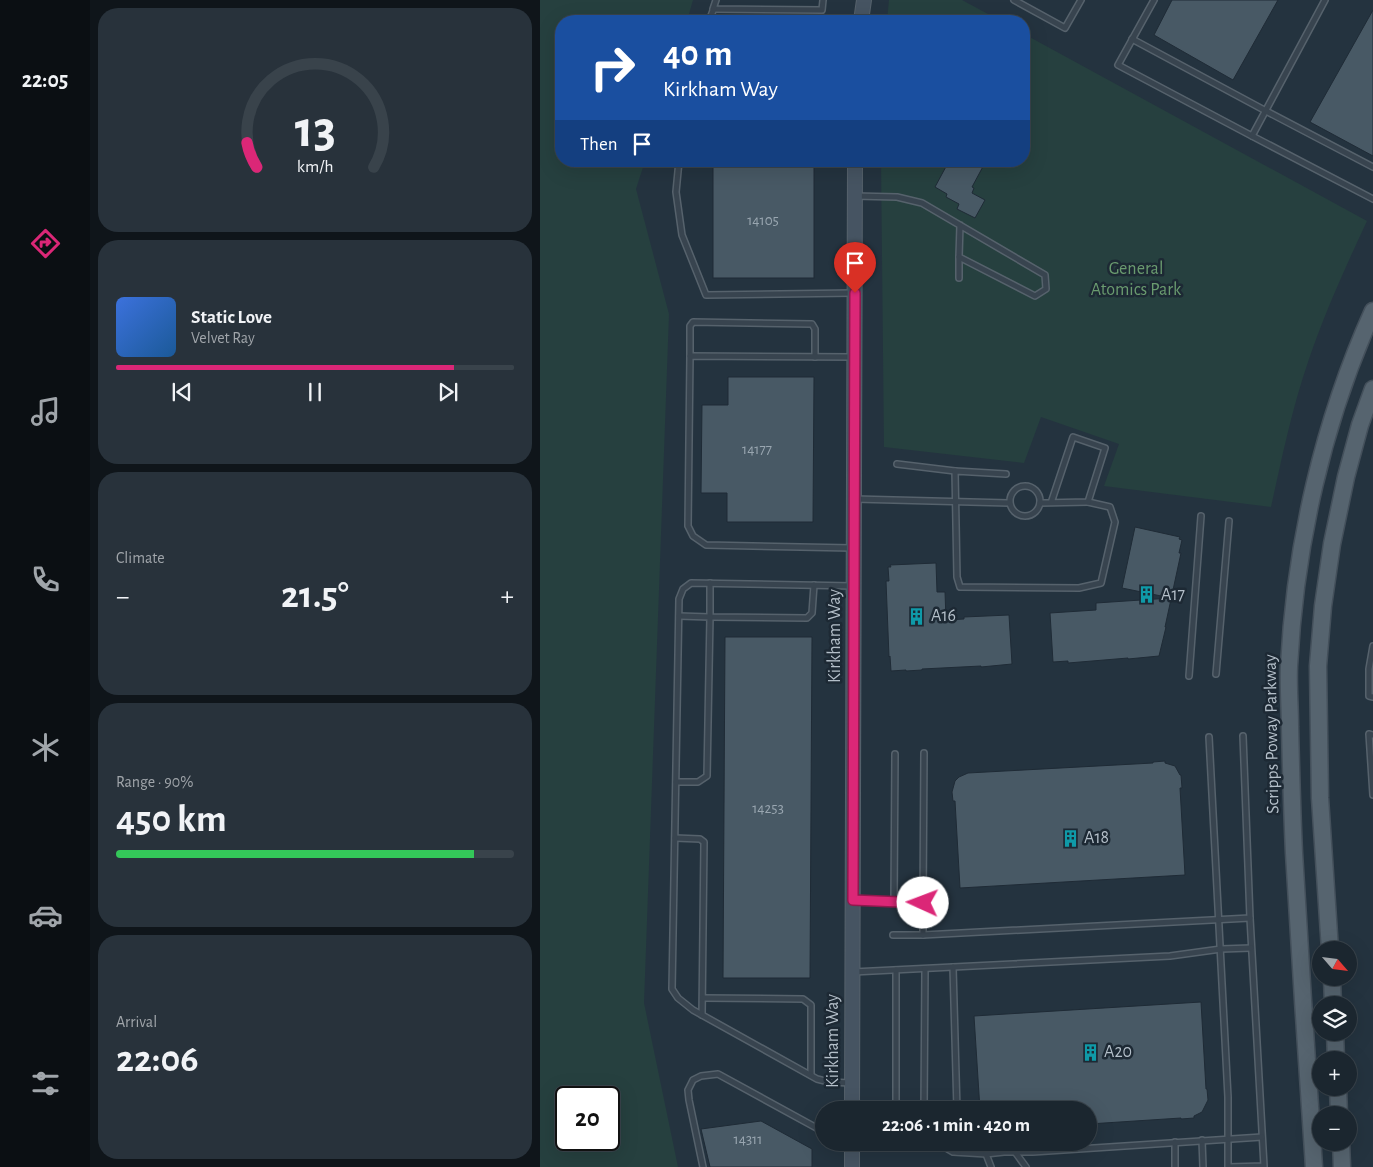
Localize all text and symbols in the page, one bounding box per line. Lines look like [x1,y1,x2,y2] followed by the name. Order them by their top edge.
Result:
[580,35,645,100] icon: right
[663,37,732,72] text: 40 m
[22,69,68,91] text: 22:05
[663,78,778,100] text: Kirkham Way
[294,104,336,156] text: 13
[628,130,656,158] icon: arrive
[580,135,618,154] text: Then
[297,158,333,176] text: km/h
[747,213,779,228] house number: 14105
[28,226,63,261] icon: directions
[834,242,876,293] pin
[841,249,869,277] icon: arrive
[1091,260,1182,299] park label: General Atomics Park
[191,308,272,327] text: Static Love
[191,330,255,346] text: Velvet Ray
[168,378,196,406] icon: previous
[301,378,329,406] icon: pause
[434,378,462,406] icon: next
[28,394,63,429] icon: music
[742,442,772,457] house number: 14177
[116,550,165,566] text: Climate
[28,562,63,597] icon: phone
[281,577,349,615] text: 21.5°
[116,583,129,611] text: −
[501,583,514,611] text: +
[1137,585,1157,605] building icon: A17
[1161,586,1185,604] place label: A17
[826,589,844,683] street label: Kirkham Way
[907,606,927,626] building icon: A16
[931,607,956,625] place label: A16
[1262,654,1282,814] street label: Scripps Poway Parkway
[28,730,63,765] icon: climate
[116,774,193,790] text: Range · 90%
[116,801,227,839] text: 450 km
[752,801,784,816] house number: 14253
[1060,828,1080,848] building icon: A18
[1084,829,1109,847] place label: A18
[896,876,948,928] position arrow
[28,898,63,933] icon: car
[1312,941,1358,986] north arrow
[1312,941,1357,1151] map controls
[824,994,842,1088] street label: Kirkham Way
[1312,996,1357,1041] button: layers
[116,1014,157,1030] text: Arrival
[116,1041,199,1079] text: 22:06
[1080,1042,1100,1062] building icon: A20
[1104,1043,1132,1061] place label: A20
[1312,1051,1357,1096] button: +
[28,1066,63,1101] icon: filters
[555,1086,620,1151] speed limit sign: 20
[1312,1106,1357,1151] button: −
[882,1116,1030,1135] text: 22:06 · 1 min · 420 m
[734,1132,762,1147] house number: 14311

